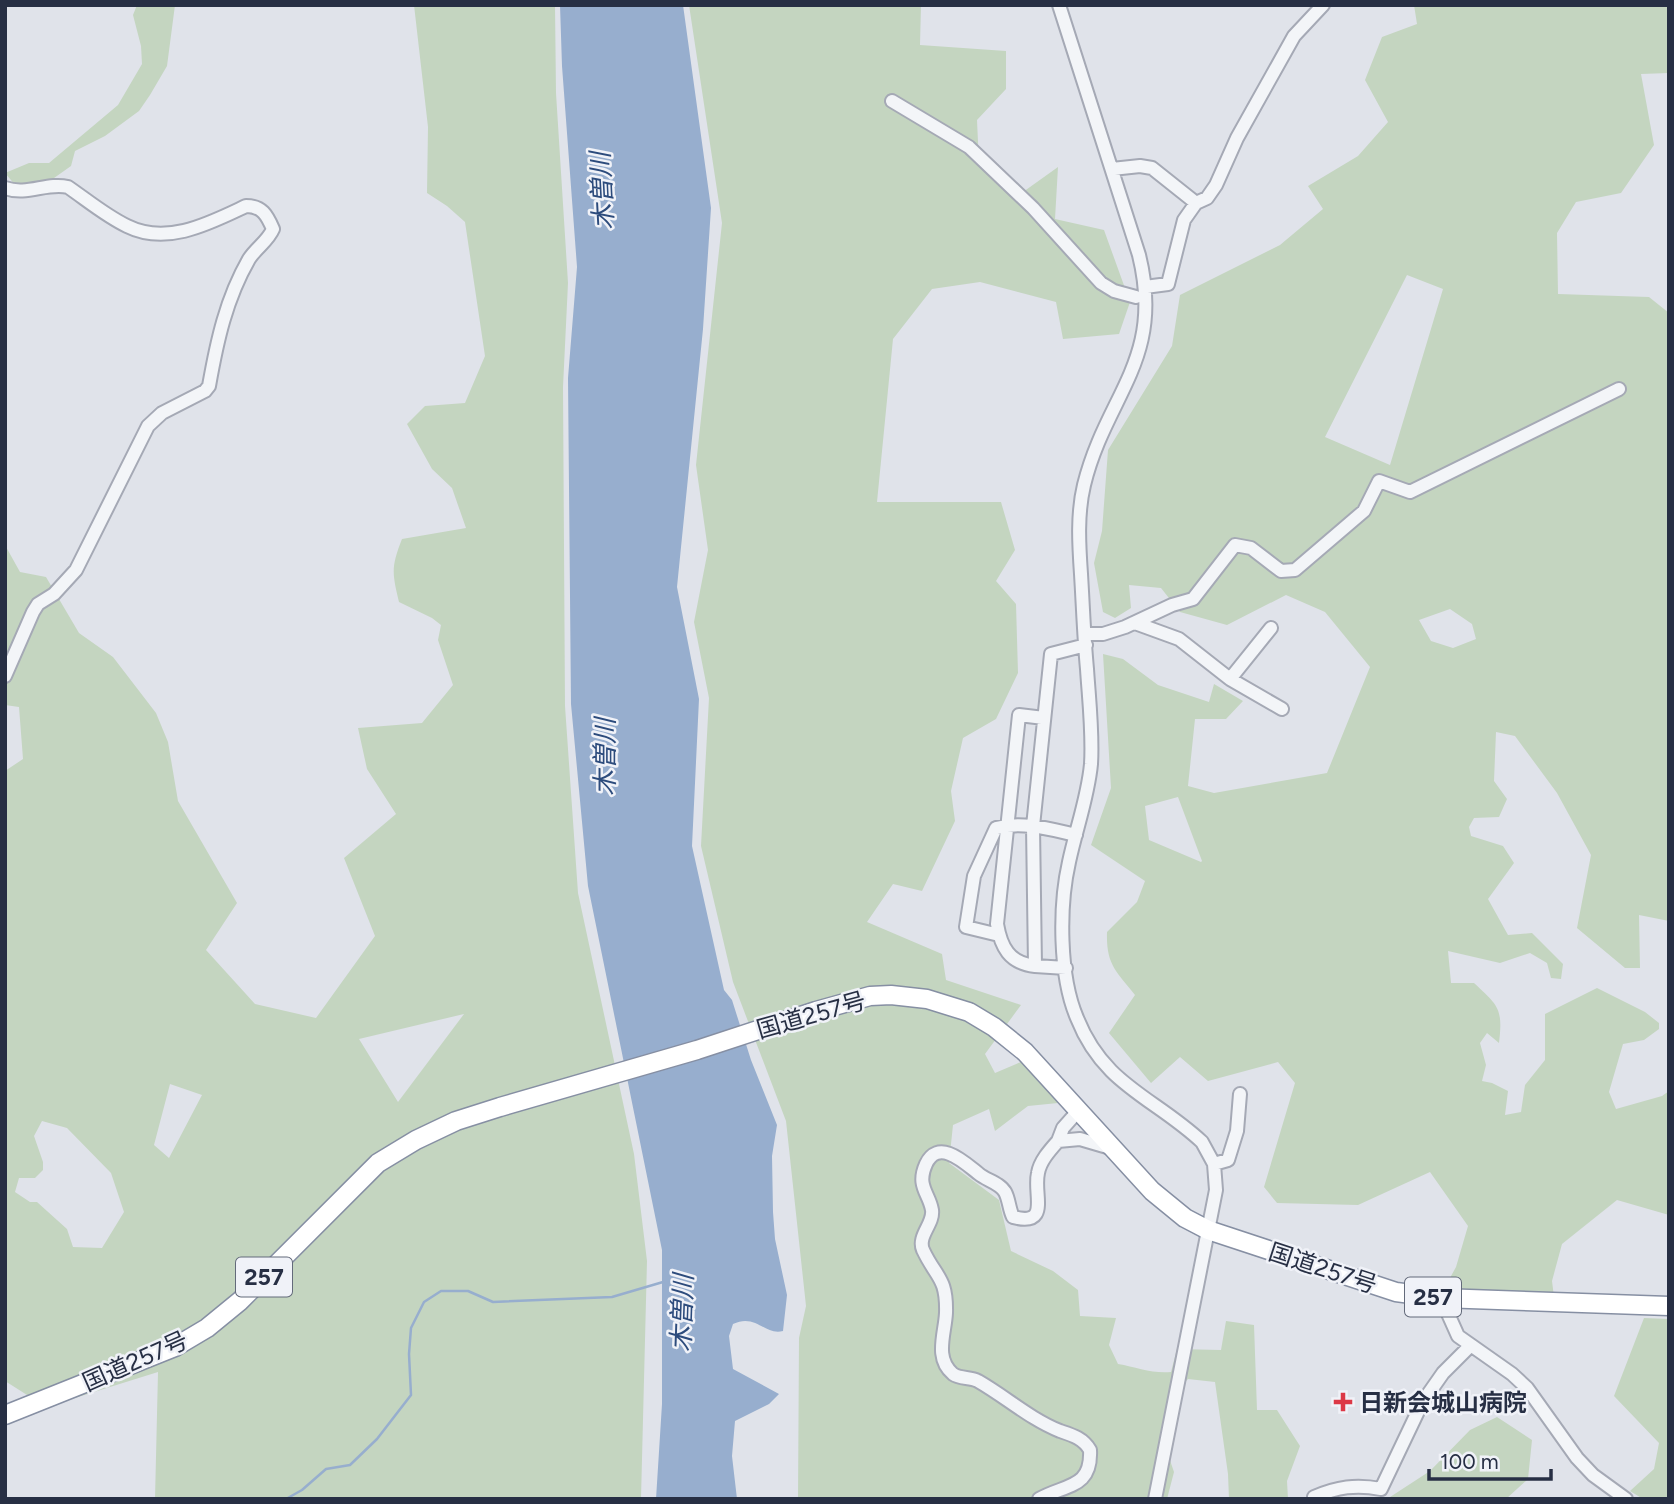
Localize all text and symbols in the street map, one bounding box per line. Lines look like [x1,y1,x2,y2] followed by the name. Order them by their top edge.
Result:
[584,148,620,231] water label: 木曽川
[589,715,621,796] water label: 木曽川
[753,986,869,1044] street label: 国道257号
[1265,1237,1381,1299] street label: 国道257号
[236,1258,292,1296] road number: 257
[665,1270,699,1353] water label: 木曽川
[1405,1278,1461,1316] road number: 257
[78,1325,192,1397] street label: 国道257号
[1359,1388,1527,1417] place label: 日新会城山病院
[1333,1392,1353,1412] marker: 日新会城山病院
[1429,1438,1552,1482] scale bar
[1440,1449,1499,1474] text: 100 m

